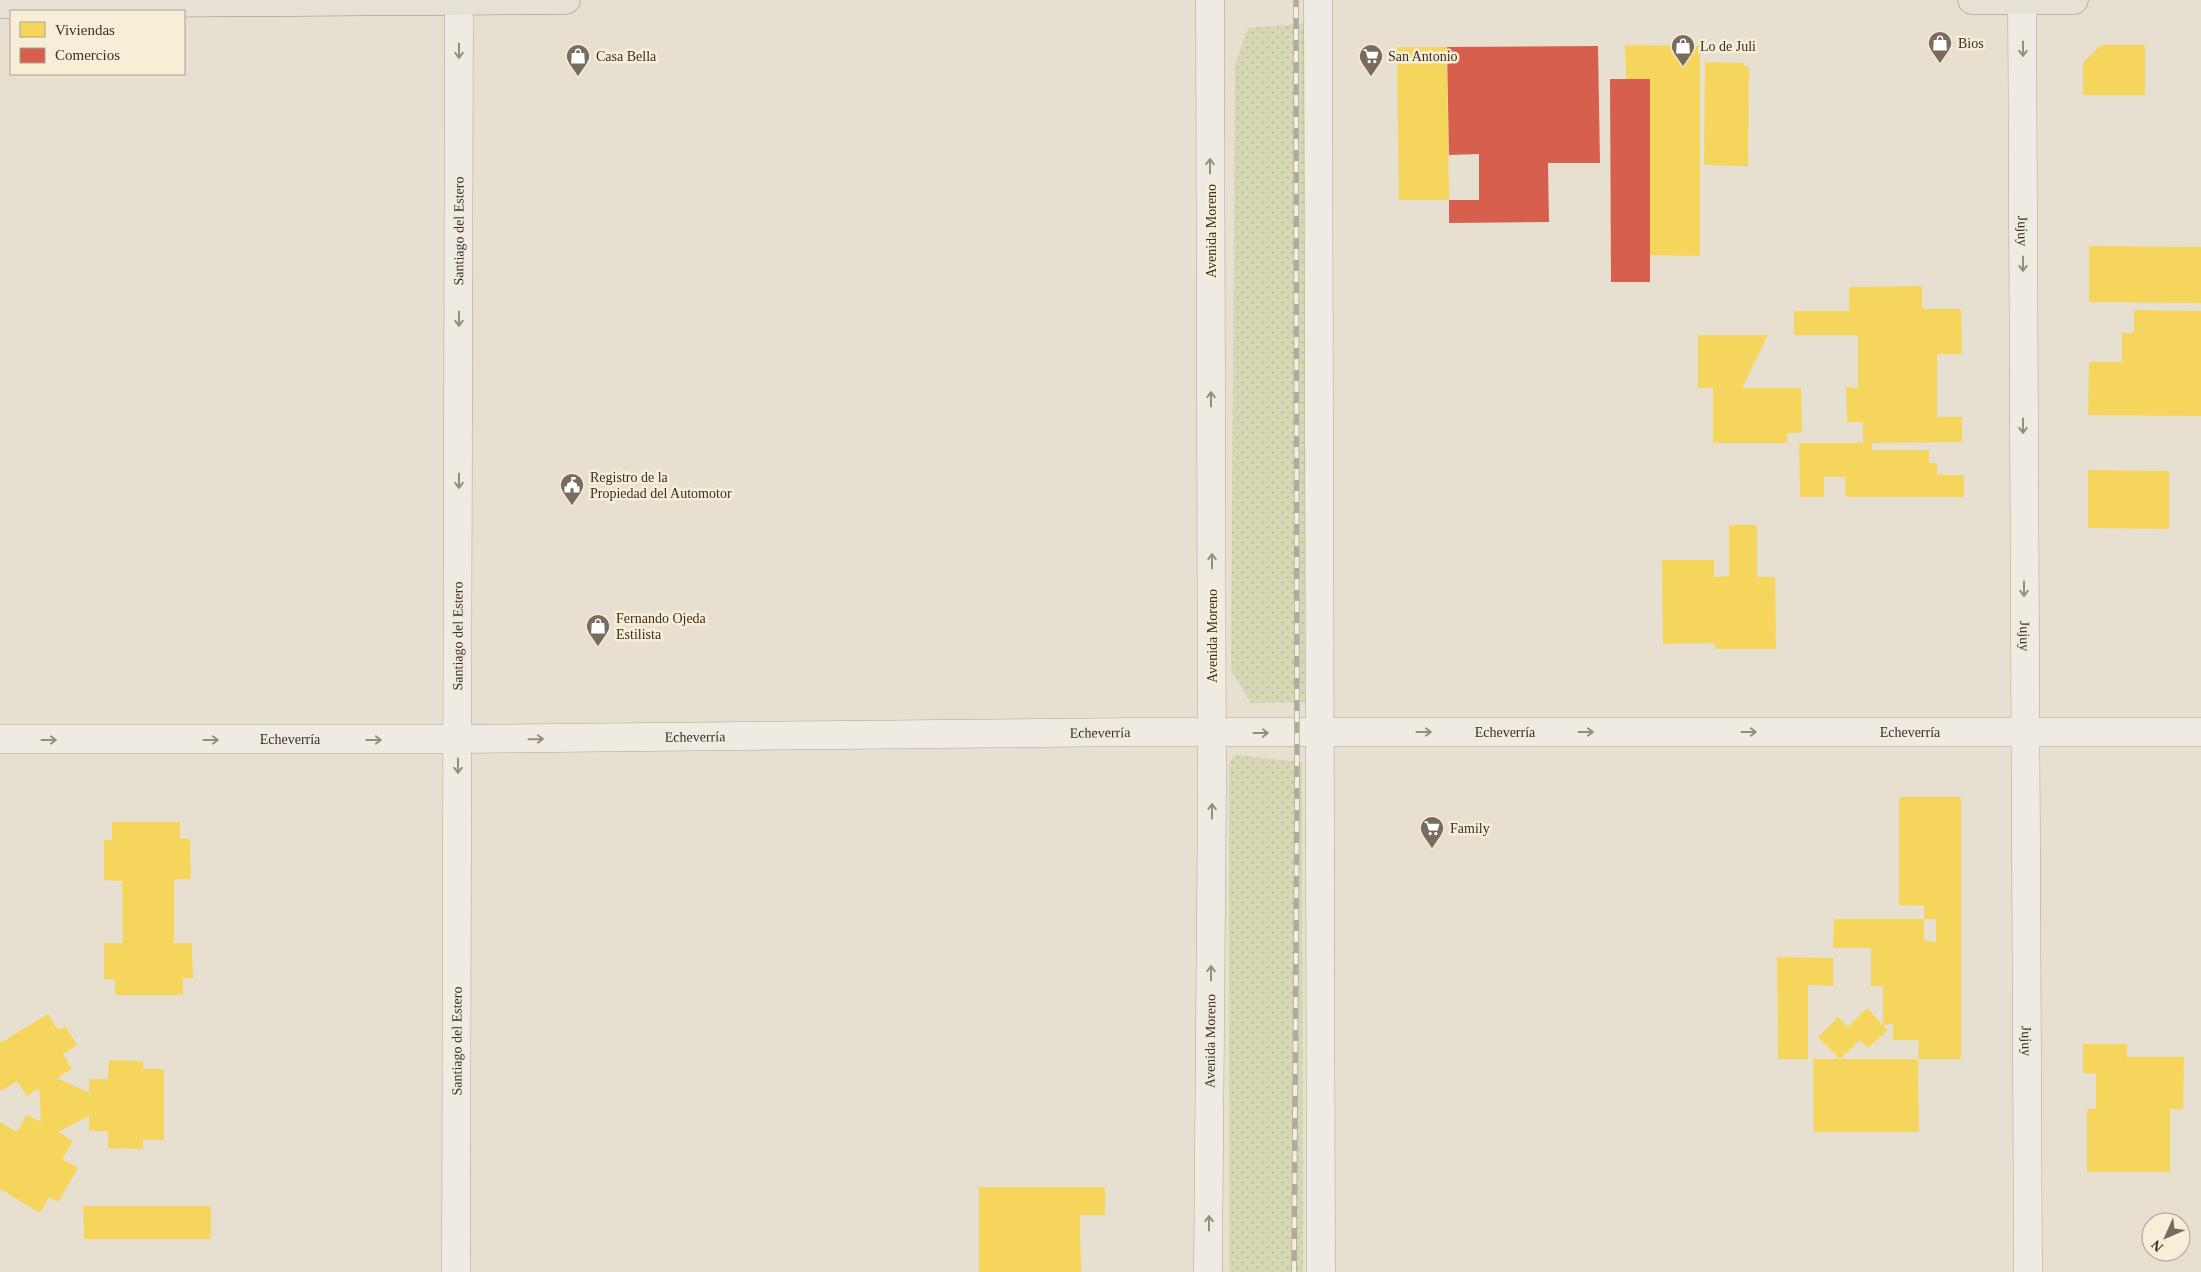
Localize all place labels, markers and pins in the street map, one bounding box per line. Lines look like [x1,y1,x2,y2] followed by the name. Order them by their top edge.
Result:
[1927,30,1953,64] shop icon: Bios
[1670,33,1696,67] shop icon: Lo de Juli
[1958,36,1984,51] place label: Bios
[1700,39,1756,54] place label: Lo de Juli
[565,43,591,77] shop icon: Casa Bella
[1358,43,1384,77] supermarket icon: San Antonio
[596,49,657,64] place label: Casa Bella
[1388,49,1458,64] place label: San Antonio
[590,470,732,501] place label: Registro de la Propiedad del Automotor
[559,472,585,506] public building icon: Registro de la Propiedad del Automotor
[616,611,707,642] place label: Fernando Ojeda Estilista
[585,613,611,647] shop icon: Fernando Ojeda Estilista
[1419,815,1445,849] supermarket icon: Family
[1450,821,1490,836] place label: Family

